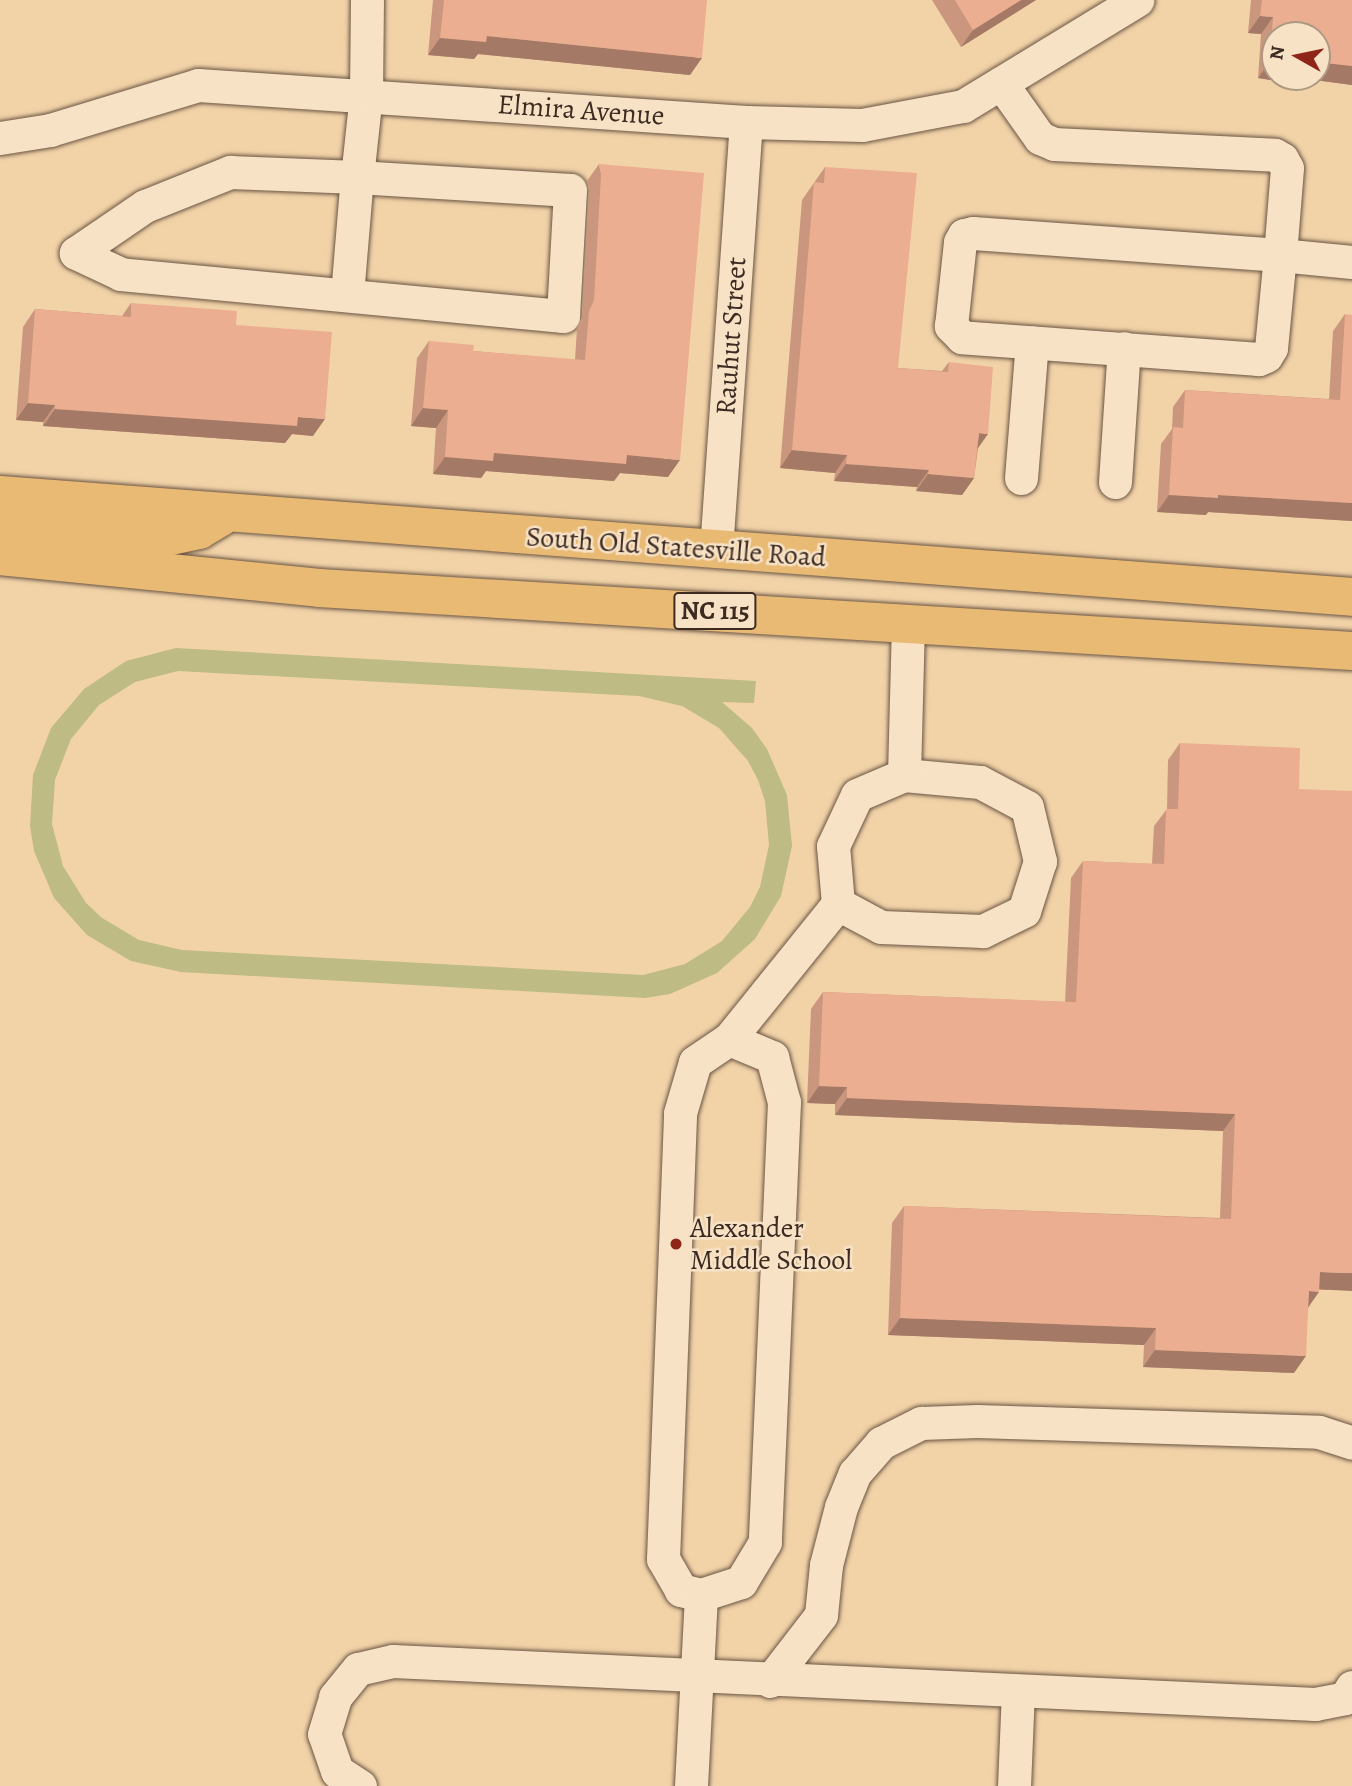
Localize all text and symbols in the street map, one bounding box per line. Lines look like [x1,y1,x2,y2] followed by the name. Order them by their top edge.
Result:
[1261,21,1331,91] north arrow
[1263,44,1291,62] text: N
[497,87,665,133] street label: Elmira Avenue
[709,256,753,416] street label: Rauhut Street
[525,520,827,574] street label: South Old Statesville Road
[673,589,757,634] road number: NC 115
[690,1211,852,1277] place label: Alexander Middle School
[668,1236,684,1252] marker: Alexander Middle School

